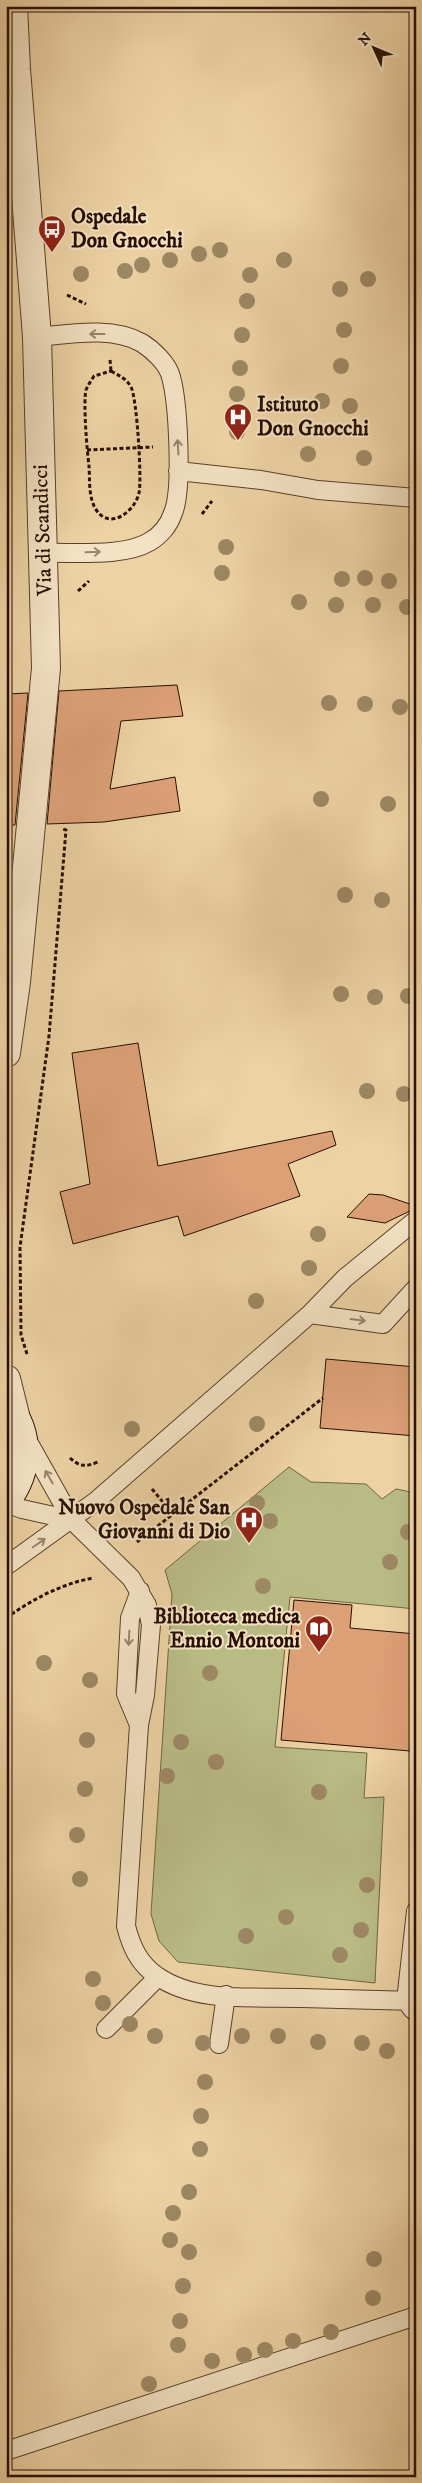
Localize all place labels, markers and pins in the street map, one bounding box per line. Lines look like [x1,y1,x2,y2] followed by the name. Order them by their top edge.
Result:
[71,204,183,254] place label: Ospedale Don Gnocchi
[37,214,67,253] bus stop icon: Ospedale Don Gnocchi
[257,392,369,442] place label: Istituto Don Gnocchi
[223,402,253,441] hospital icon: Istituto Don Gnocchi
[58,1495,231,1545] place label: Nuovo Ospedale San Giovanni di Dio
[234,1505,264,1544] hospital icon: Nuovo Ospedale San Giovanni di Dio
[154,1604,301,1654] place label: Biblioteca medica Ennio Montoni
[304,1614,334,1653] library icon: Biblioteca medica Ennio Montoni

